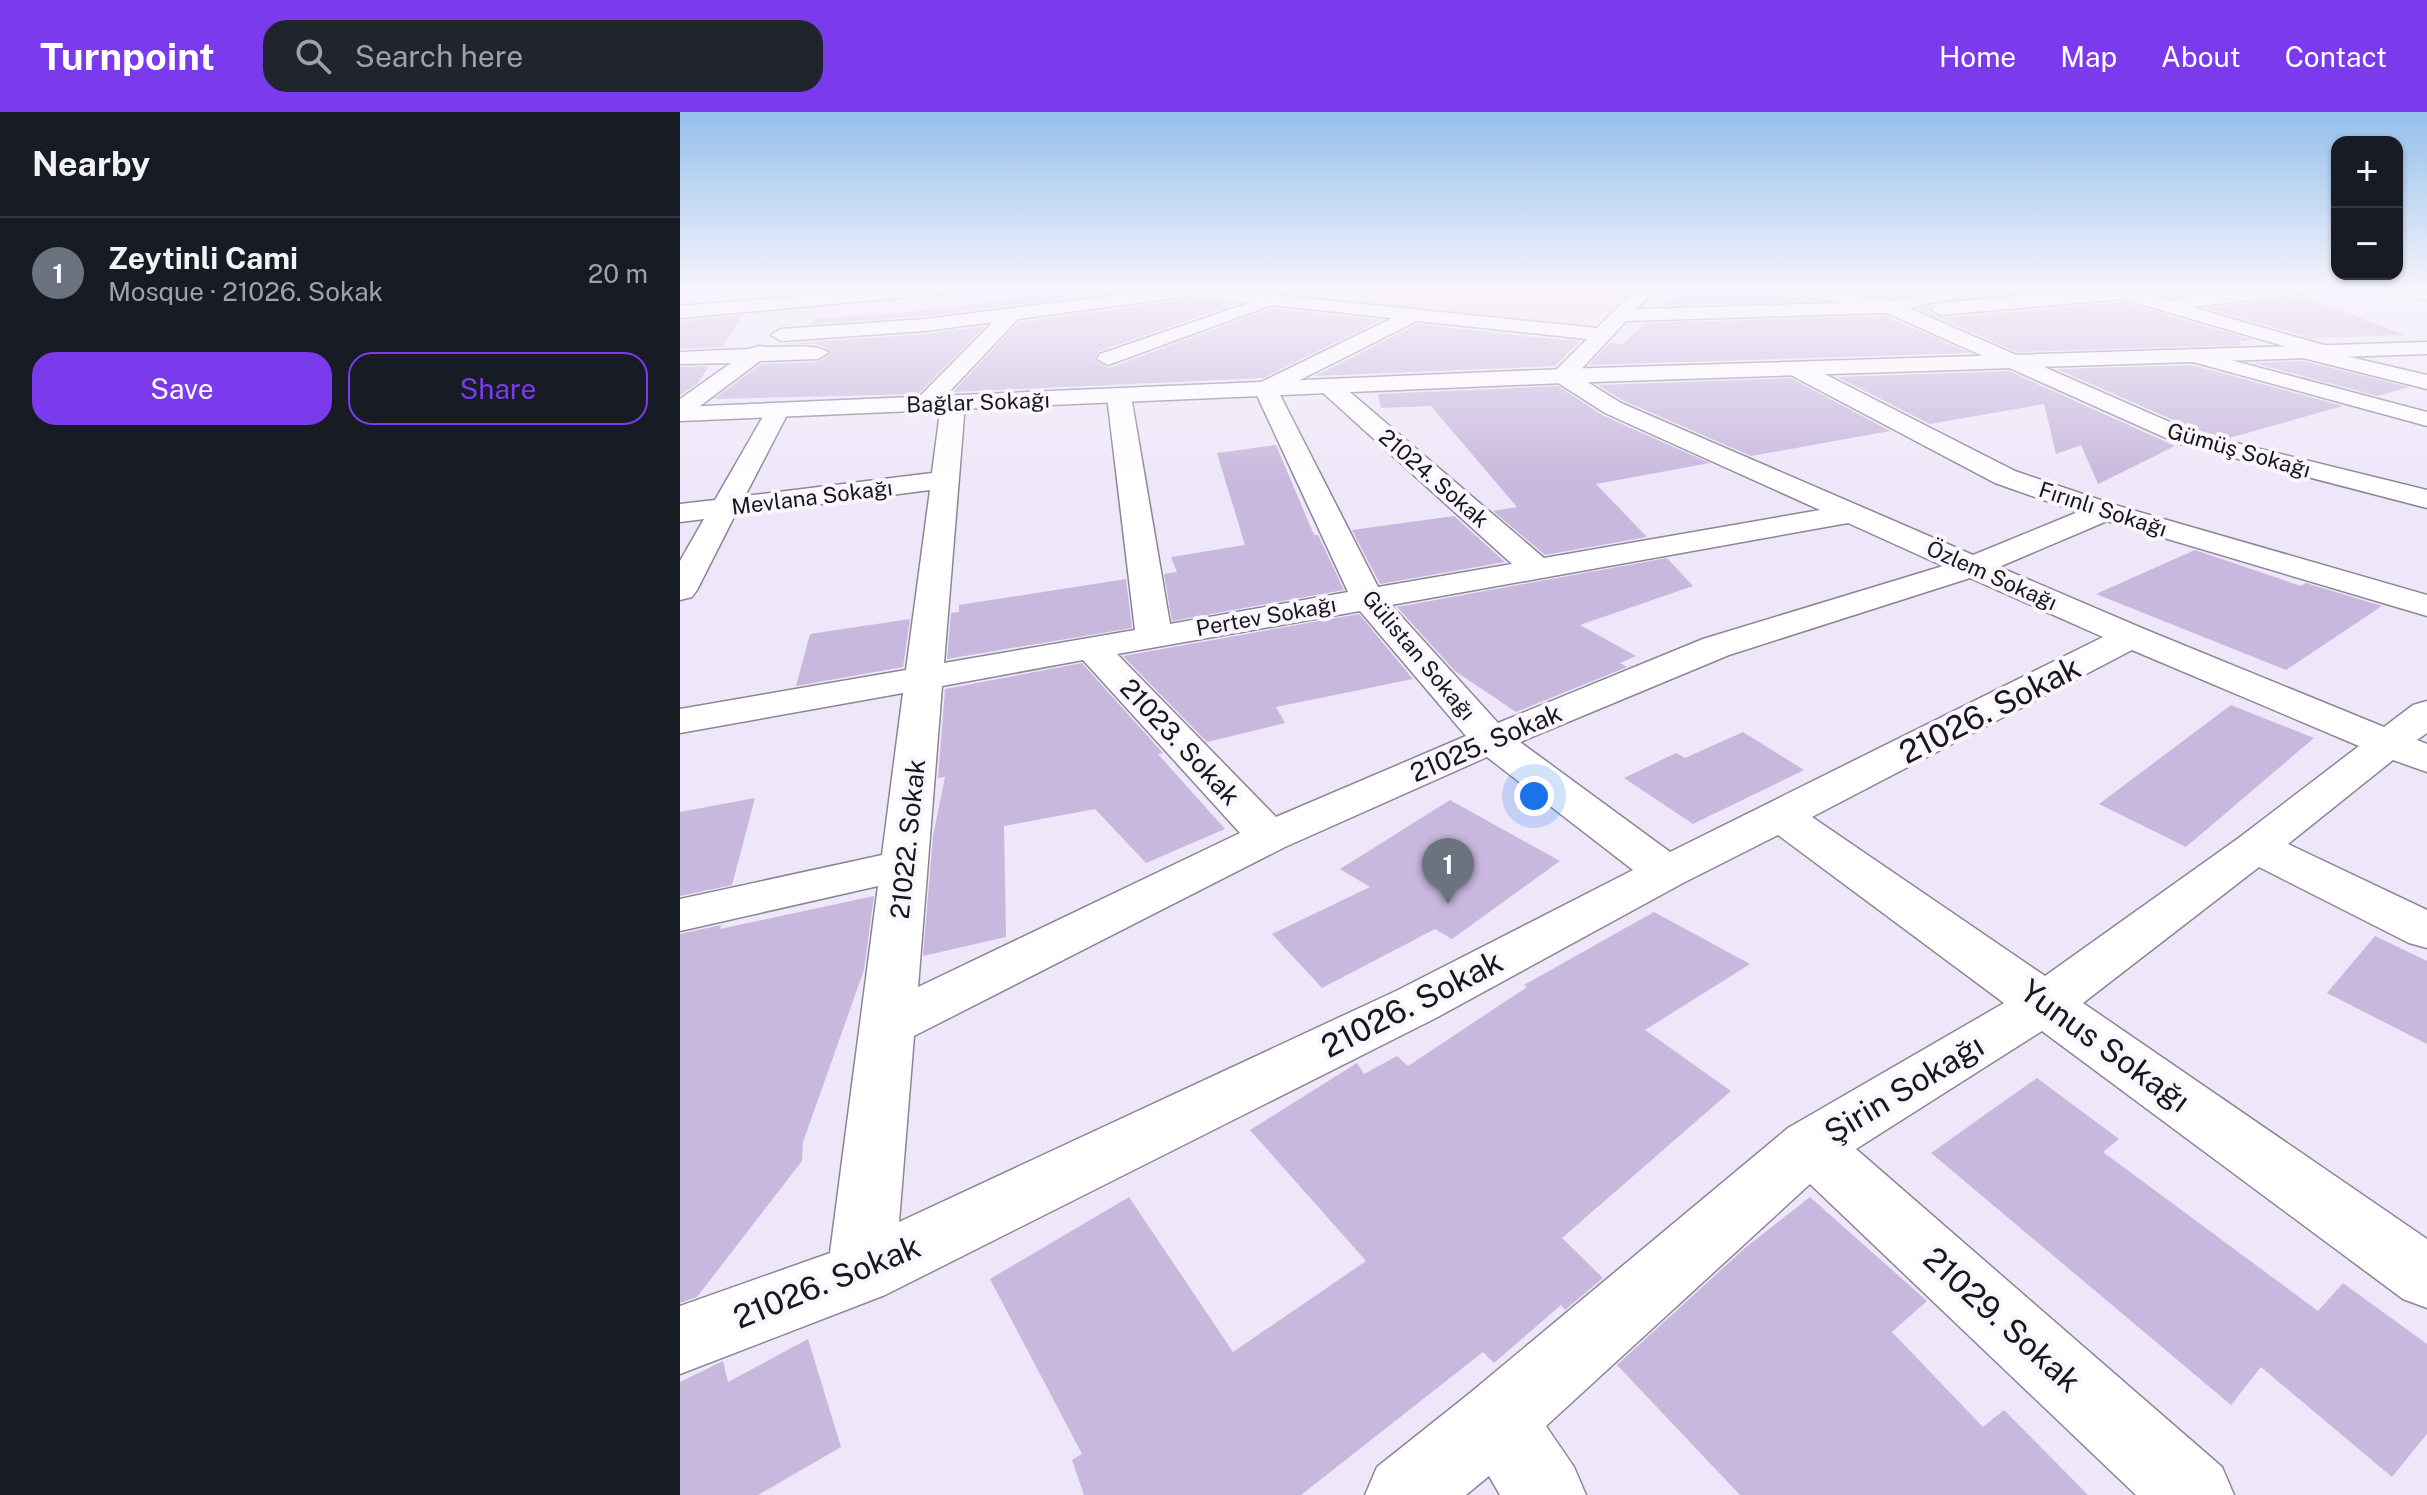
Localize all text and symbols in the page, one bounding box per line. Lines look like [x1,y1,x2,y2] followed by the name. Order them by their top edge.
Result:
[263,20,823,92] search box
[40,34,215,79] text: Turnpoint
[291,34,335,78] icon: search
[355,38,523,74] text: Search here
[1939,40,2016,73] text: Home
[2060,40,2117,73] text: Map
[2161,40,2241,73] text: About
[2285,40,2387,73] text: Contact
[2331,136,2403,280] map controls
[2331,136,2403,208] button: +
[32,144,150,184] text: Nearby
[2331,208,2403,280] button: −
[108,240,298,276] text: Zeytinli Cami
[52,258,64,289] text: 1
[588,258,648,289] text: 20 m
[108,276,383,307] text: Mosque · 21026. Sokak
[32,352,332,425] button: Save
[348,352,648,425] button: Share
[906,387,1050,417] street label: Bağlar Sokağı
[2164,417,2314,483] street label: Gümüş Sokağı
[1374,423,1494,533] street label: 21024. Sokak
[730,474,894,520] street label: Mevlana Sokağı
[2036,476,2170,542] street label: Fırınlı Sokağı
[1923,534,2062,615] street label: Özlem Sokağı
[1357,585,1481,725] street label: Gülistan Sokağı
[1194,591,1338,641] street label: Pertev Sokağı
[1893,648,2086,771] street label: 21026. Sokak
[1114,672,1247,811] street label: 21023. Sokak
[1405,697,1566,788] street label: 21025. Sokak
[884,758,931,920] street label: 21022. Sokak
[1514,776,1554,816] your location
[1422,838,1474,904] pin: 1
[1315,942,1508,1065] street label: 21026. Sokak
[2013,972,2197,1119] street label: Yunus Sokağı
[1818,1027,1990,1150] street label: Şirin Sokağı
[728,1227,926,1336] street label: 21026. Sokak
[1916,1240,2088,1400] street label: 21029. Sokak

